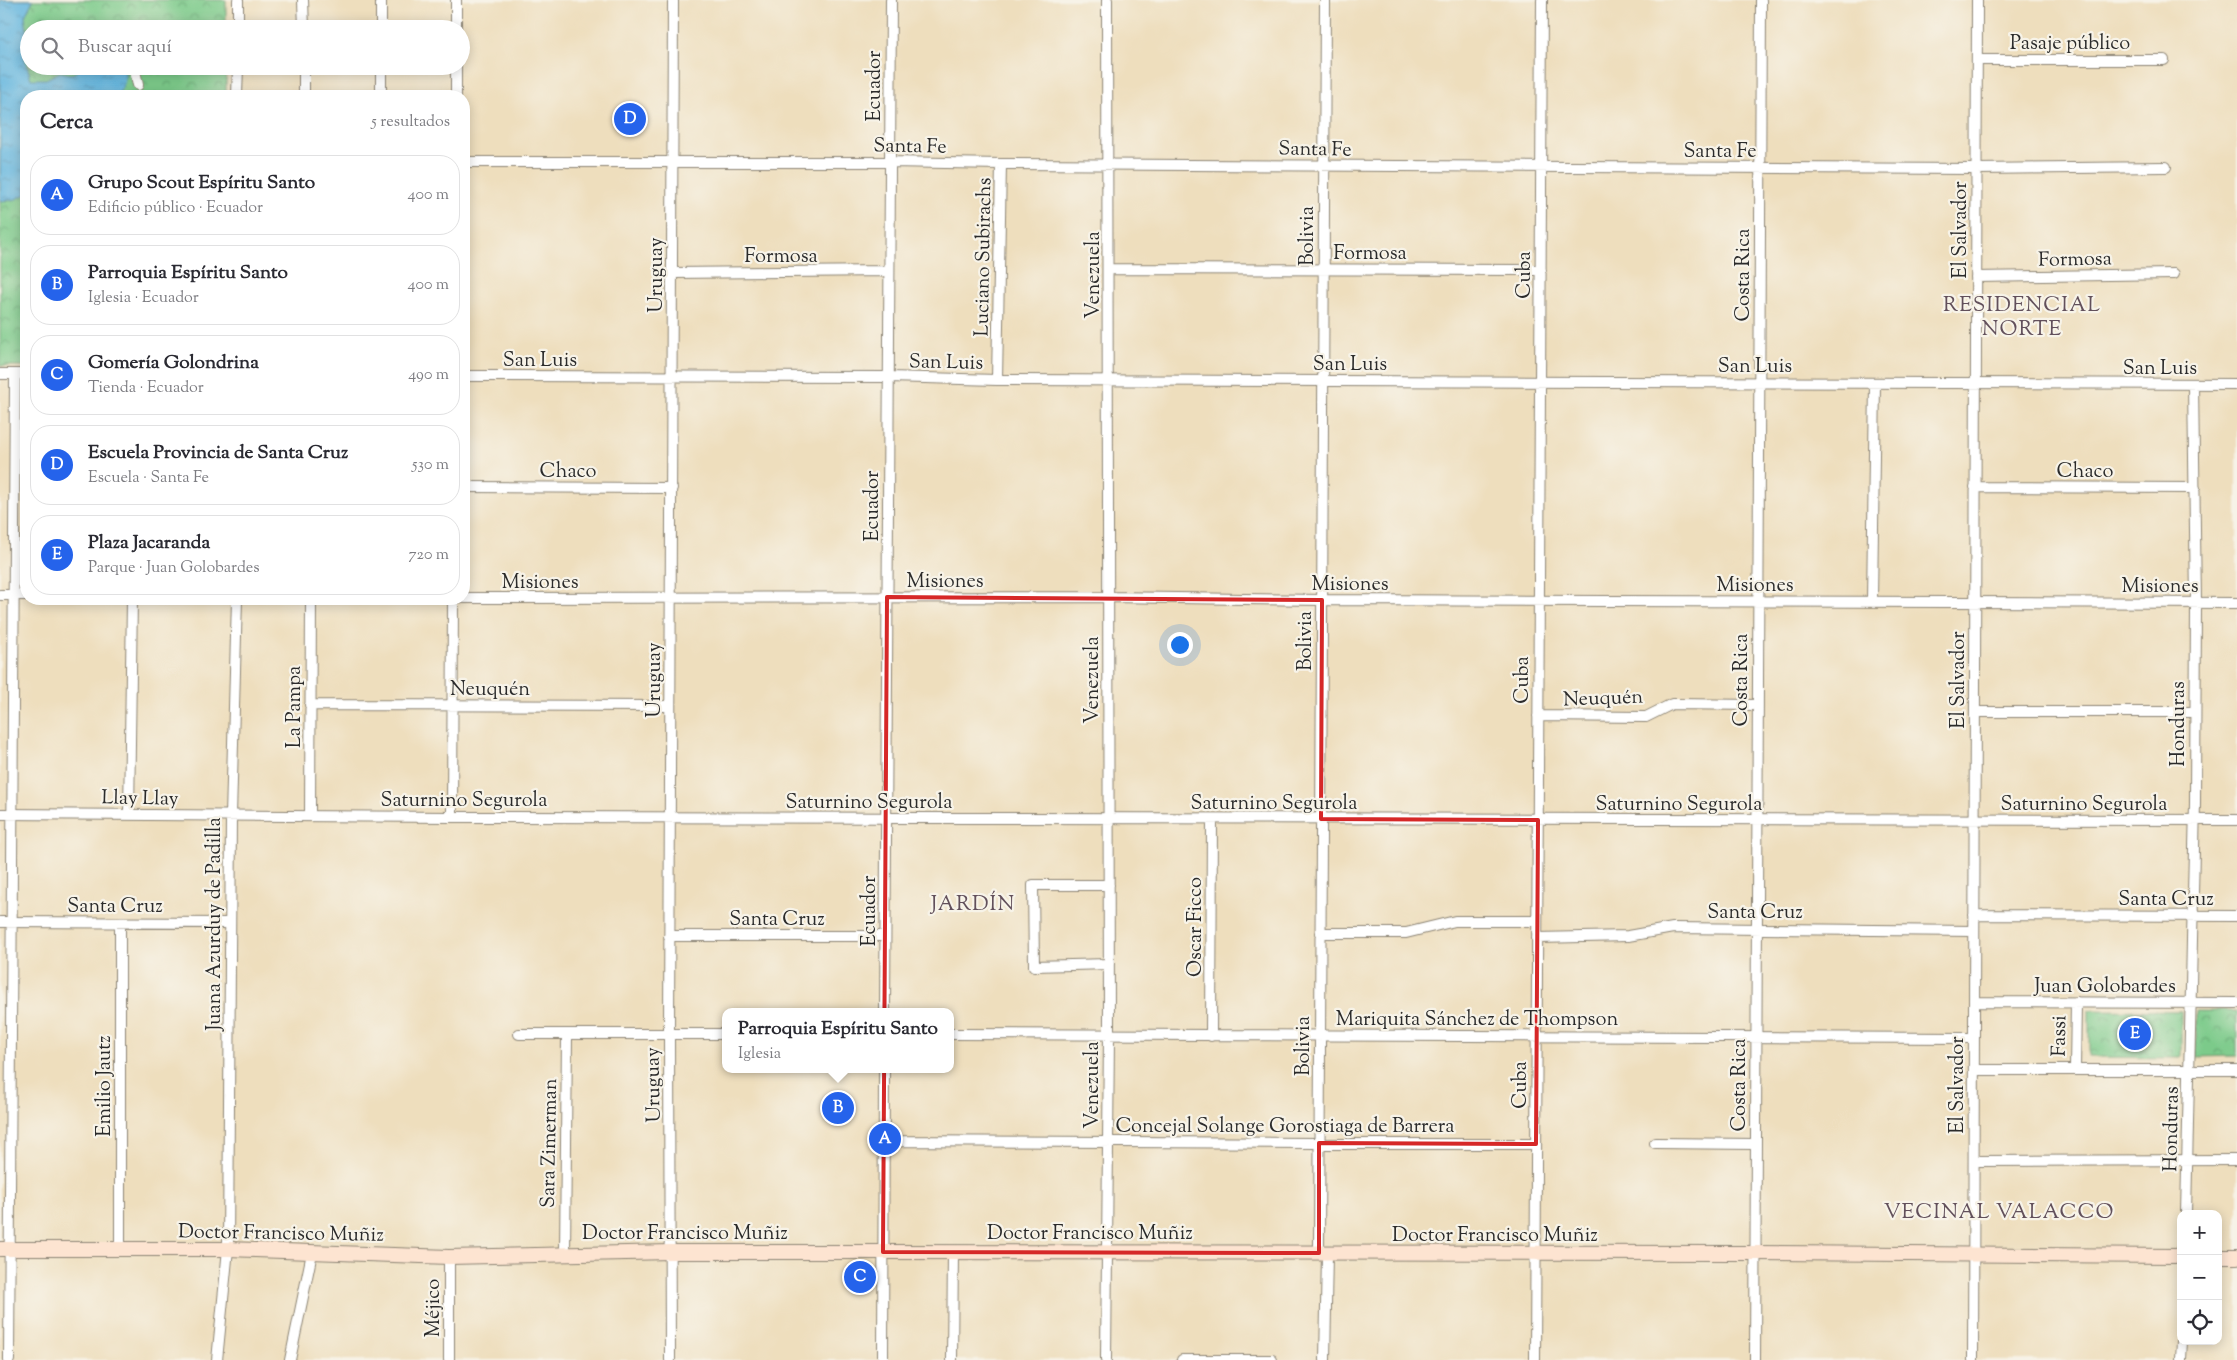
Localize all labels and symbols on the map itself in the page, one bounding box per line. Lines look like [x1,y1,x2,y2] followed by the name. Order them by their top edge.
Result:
[2010,30,2130,59] street label: Pasaje público
[861,50,890,122] street label: Ecuador
[614,100,646,138] pin: D
[873,132,947,163] street label: Santa Fe
[1278,135,1352,166] street label: Santa Fe
[1683,138,1757,167] street label: Santa Fe
[969,177,1000,337] street label: Luciano Subirachs
[1947,181,1976,279] street label: El Salvador
[1294,206,1323,266] street label: Bolivia
[1730,229,1759,321] street label: Costa Rica
[1080,231,1109,319] street label: Venezuela
[643,237,672,313] street label: Uruguay
[1333,240,1407,269] street label: Formosa
[744,243,818,272] street label: Formosa
[2038,245,2112,276] street label: Formosa
[1511,251,1540,299] street label: Cuba
[1943,291,2101,345] district label: RESIDENCIAL NORTE
[503,347,577,376] street label: San Luis
[909,348,984,379] street label: San Luis
[1313,351,1387,380] street label: San Luis
[1718,353,1792,382] street label: San Luis
[2123,355,2197,384] street label: San Luis
[540,458,596,487] street label: Chaco
[2057,458,2113,487] street label: Chaco
[859,470,888,542] street label: Ecuador
[906,568,984,597] street label: Misiones
[501,569,579,598] street label: Misiones
[1311,571,1389,600] street label: Misiones
[1716,572,1794,601] street label: Misiones
[2121,573,2199,602] street label: Misiones
[1292,611,1321,671] street label: Bolivia
[1945,631,1974,729] street label: El Salvador
[1167,632,1193,658] your location
[1728,634,1757,726] street label: Costa Rica
[1079,636,1108,724] street label: Venezuela
[641,642,670,718] street label: Uruguay
[1509,656,1538,704] street label: Cuba
[281,666,310,748] street label: La Pampa
[450,676,530,705] street label: Neuquén
[2165,681,2194,767] street label: Honduras
[1563,684,1644,715] street label: Neuquén
[101,784,179,815] street label: Llay Llay
[381,787,547,816] street label: Saturnino Segurola
[786,789,952,818] street label: Saturnino Segurola
[1191,790,1357,819] street label: Saturnino Segurola
[1596,791,1762,820] street label: Saturnino Segurola
[2001,791,2167,820] street label: Saturnino Segurola
[201,817,230,1032] street label: Juana Azurduy de Padilla
[856,875,885,947] street label: Ecuador
[1182,877,1211,977] street label: Oscar Ficco
[2118,886,2214,915] street label: Santa Cruz
[930,890,1015,920] district label: JARDÍN
[67,893,163,922] street label: Santa Cruz
[1707,899,1803,928] street label: Santa Cruz
[729,906,825,935] street label: Santa Cruz
[2033,973,2176,1002] street label: Juan Golobardes
[1336,1006,1618,1035] street label: Mariquita Sánchez de Thompson
[2046,1015,2075,1057] street label: Fassi
[2119,1015,2151,1053] pin: E
[1290,1016,1319,1076] street label: Bolivia
[91,1035,120,1137] street label: Emilio Jautz
[1944,1036,1973,1134] street label: El Salvador
[1726,1039,1755,1131] street label: Costa Rica
[1079,1041,1108,1129] street label: Venezuela
[639,1047,670,1123] street label: Uruguay
[1507,1061,1536,1109] street label: Cuba
[535,1078,566,1208] street label: Sara Zimerman
[2157,1086,2188,1172] street label: Honduras
[822,1089,854,1127] pin: B
[1116,1113,1454,1142] street label: Concejal Solange Gorostiaga de Barrera
[869,1120,901,1158] pin: A
[1884,1198,2114,1228] district label: VECINAL VALACCO
[178,1218,384,1251] street label: Doctor Francisco Muñiz
[582,1220,788,1249] street label: Doctor Francisco Muñiz
[987,1220,1193,1249] street label: Doctor Francisco Muñiz
[1392,1222,1598,1251] street label: Doctor Francisco Muñiz
[844,1258,876,1296] pin: C
[420,1279,449,1337] street label: Méjico

